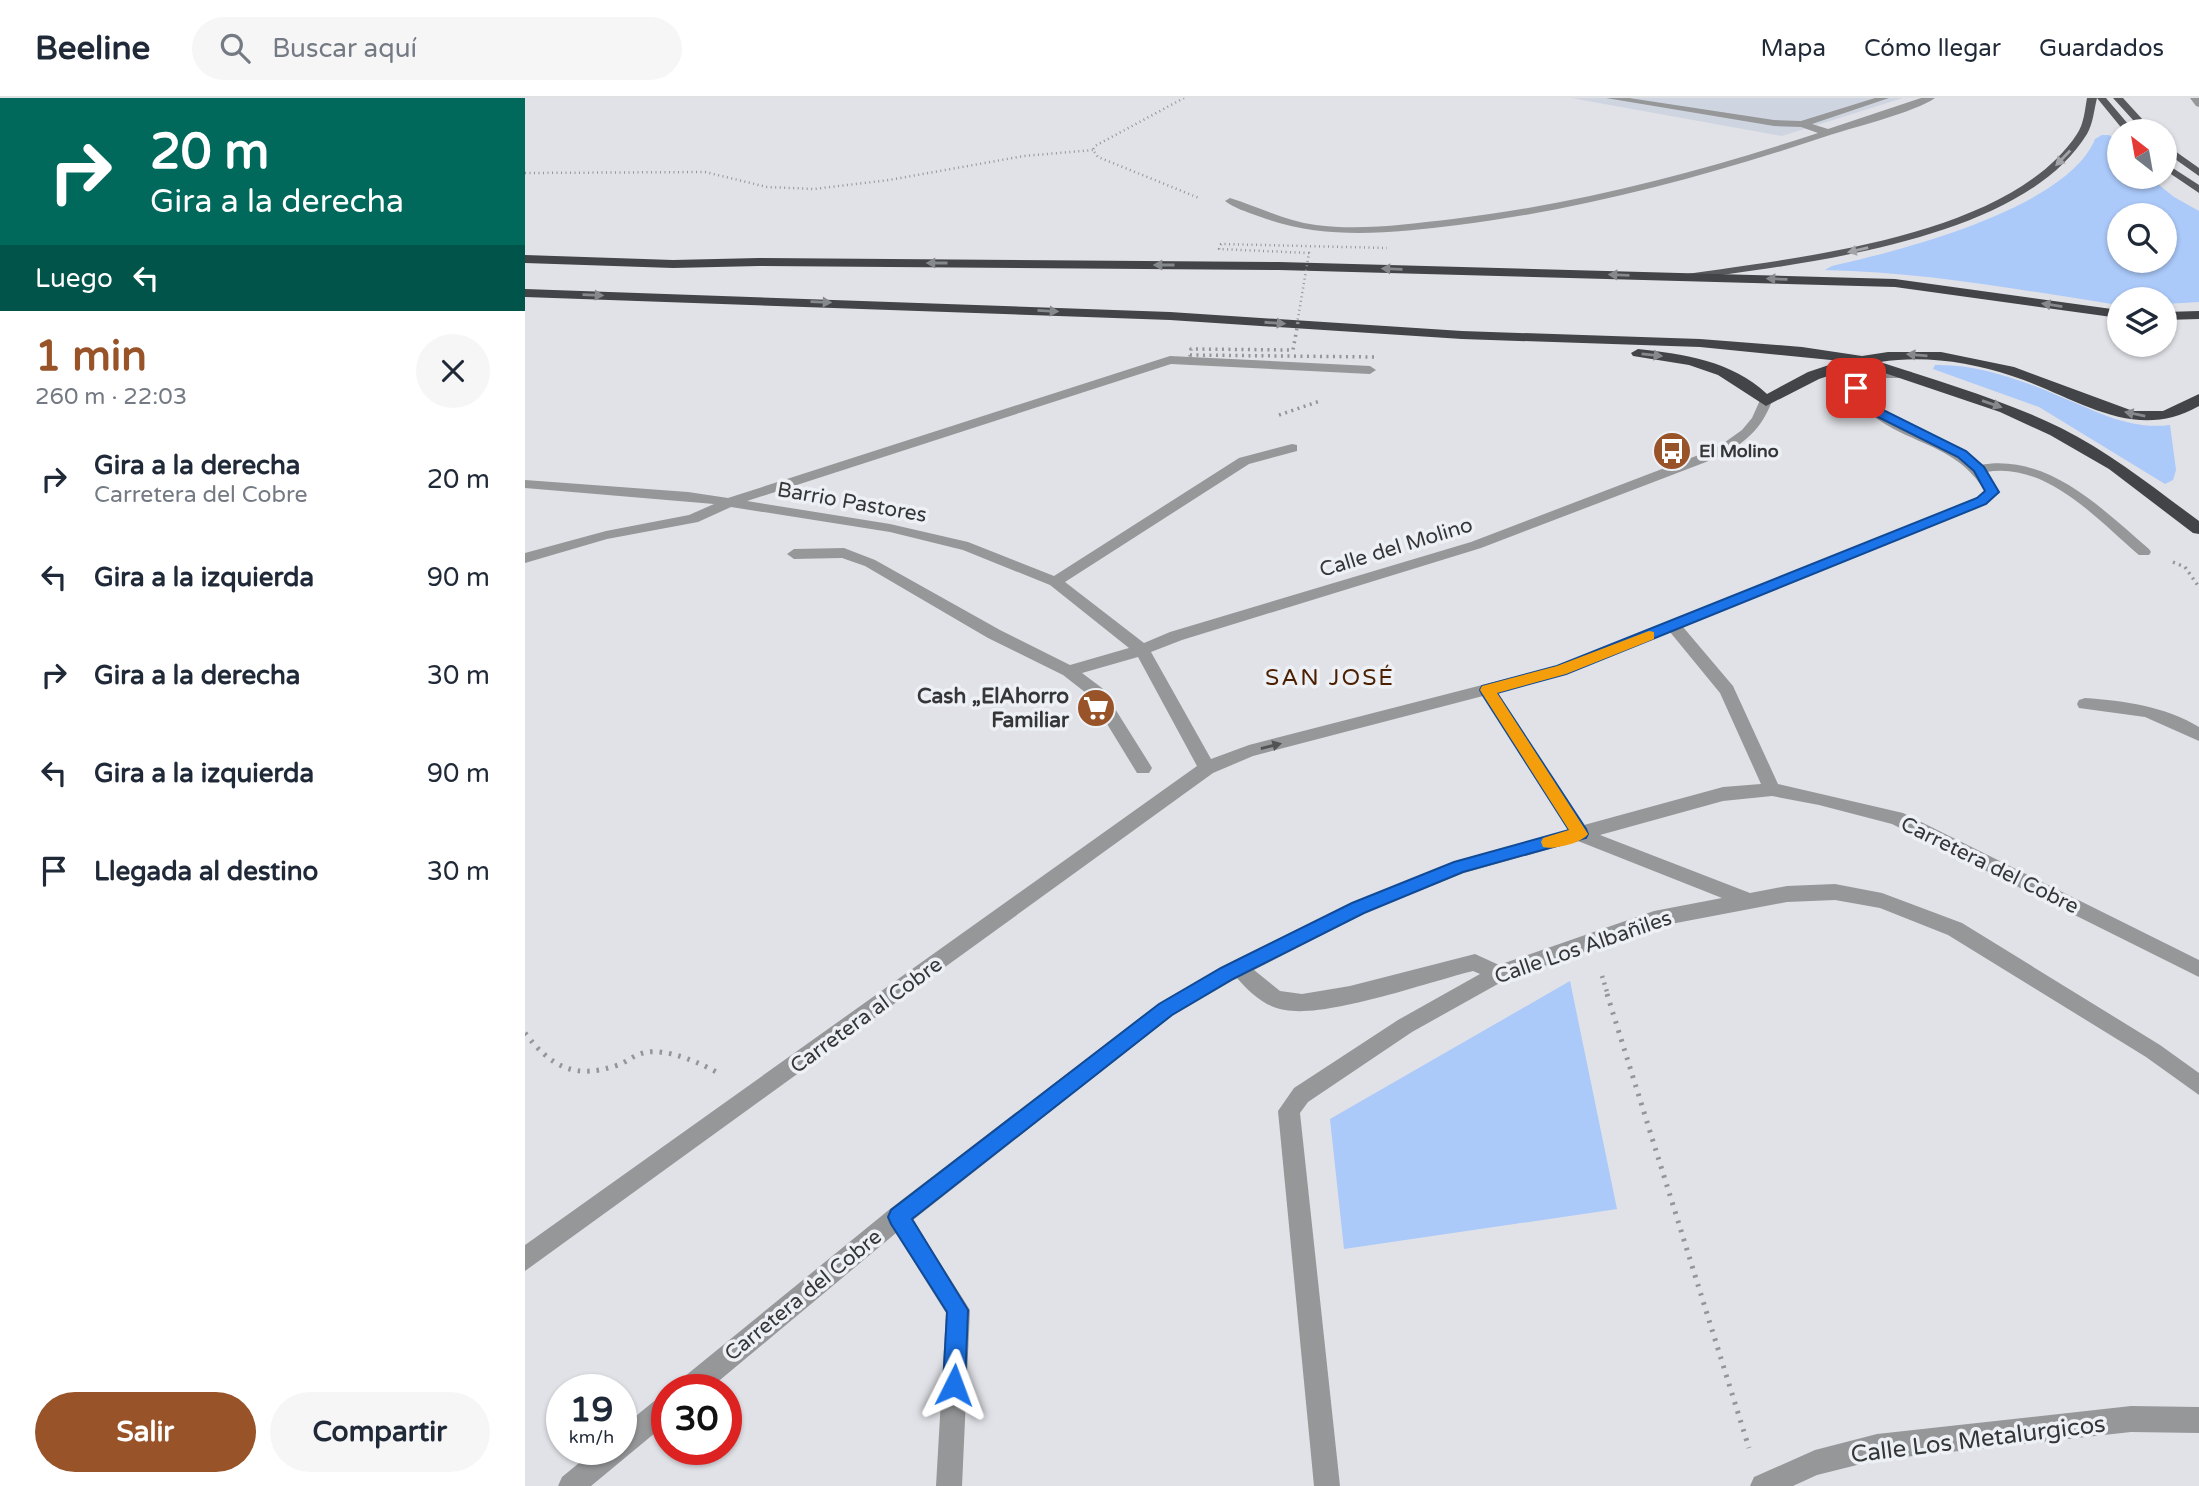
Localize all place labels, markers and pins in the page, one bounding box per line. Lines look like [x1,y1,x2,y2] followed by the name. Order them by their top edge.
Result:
[1826,358,1886,418] pin
[1651,430,1693,472] bus stop icon: El Molino
[1699,440,1779,462] place label: El Molino
[917,684,1070,733] place label: Cash „ElAhorro Familiar
[1075,687,1117,729] supermarket icon: Cash „ElAhorro Familiar

